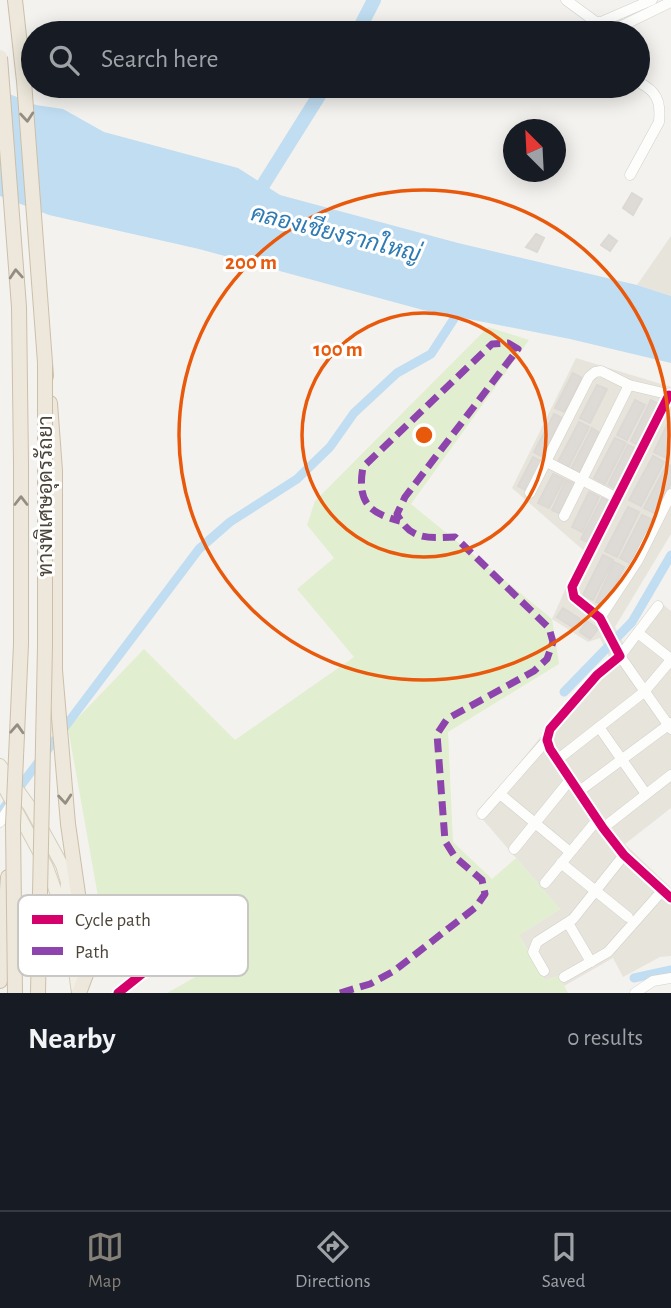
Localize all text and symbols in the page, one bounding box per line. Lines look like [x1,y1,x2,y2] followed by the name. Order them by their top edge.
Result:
[21,21,650,98] search box
[45,41,83,79] icon: search
[101,46,219,72] text: Search here
[19,111,34,122] one-way arrow
[503,119,566,182] north arrow
[248,196,425,268] water label: คลองเชียงรากใหญ่
[225,252,277,273] text: 200 m
[9,268,24,279] one-way arrow
[313,339,363,360] text: 100 m
[33,415,59,577] street label: ทางพิเศษอุดรรัถยา
[412,423,436,447] centre of rings
[13,496,29,506] one-way arrow
[10,723,25,734] one-way arrow
[57,794,72,805] one-way arrow
[18,895,248,976] legend
[75,911,151,930] text: Cycle path
[75,943,109,962] text: Path
[28,1024,116,1054] text: Nearby
[567,1027,643,1050] text: 0 results
[86,1228,124,1293] tab: Map
[295,1228,371,1293] tab: Directions
[542,1228,585,1293] tab: Saved

